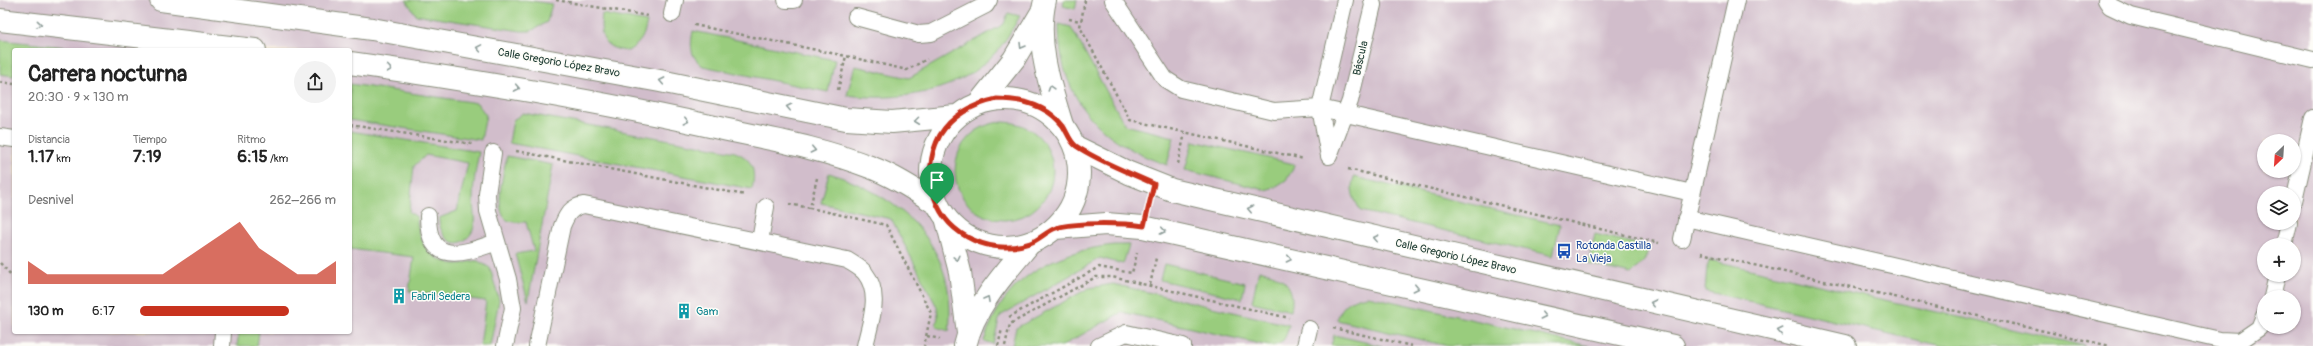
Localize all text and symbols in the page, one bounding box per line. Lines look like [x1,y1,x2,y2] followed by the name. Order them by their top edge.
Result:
[36,19,42,28] one-way arrow
[1350,40,1371,77] street label: Báscula
[1019,42,1026,49] one-way arrow
[476,44,482,53] one-way arrow
[497,45,621,80] street label: Calle Gregorio López Bravo
[28,60,187,88] text: Carrera nocturna
[294,61,336,103] button: share
[386,64,392,73] one-way arrow
[659,77,665,86] one-way arrow
[514,84,520,92] one-way arrow
[1047,85,1056,92] one-way arrow
[28,89,129,105] text: 20:30 · 9 × 130 m
[786,104,792,112] one-way arrow
[683,116,689,124] one-way arrow
[914,116,921,125] one-way arrow
[28,133,70,146] text: Distancia
[133,133,167,146] text: Tiempo
[237,133,266,146] text: Ritmo
[2257,134,2301,178] north arrow
[2257,134,2301,334] map controls
[810,145,816,153] one-way arrow
[28,146,54,167] text: 1.17
[133,146,162,167] text: 7:19
[237,146,268,167] text: 6:15
[54,152,71,165] text: km
[268,152,288,165] text: /km
[920,163,954,204] pin
[926,169,948,191] icon: arrive
[2257,186,2301,230] button: layers
[28,192,74,208] text: Desnivel
[269,192,336,208] text: 262–266 m
[1247,205,1253,213] one-way arrow
[1160,226,1166,234] one-way arrow
[1373,234,1380,243] one-way arrow
[1394,236,1518,277] street label: Calle Gregorio López Bravo
[2257,238,2301,282] button: +
[1576,239,1651,265] place label: Rotonda Castilla La Vieja
[1555,242,1573,260] bus stop icon: Rotonda Castilla La Vieja
[952,255,960,262] one-way arrow
[1286,255,1293,263] one-way arrow
[1413,283,1419,291] one-way arrow
[390,287,408,305] building icon: Fabril Sedera
[411,290,470,303] place label: Fabril Sedera
[2257,290,2301,334] button: −
[982,296,989,303] one-way arrow
[1650,299,1657,308] one-way arrow
[675,302,693,320] building icon: Gam
[28,303,64,319] text: 130 m
[92,303,115,319] text: 6:17
[696,305,718,318] place label: Gam
[1540,312,1546,320] one-way arrow
[1777,328,1783,336] one-way arrow

